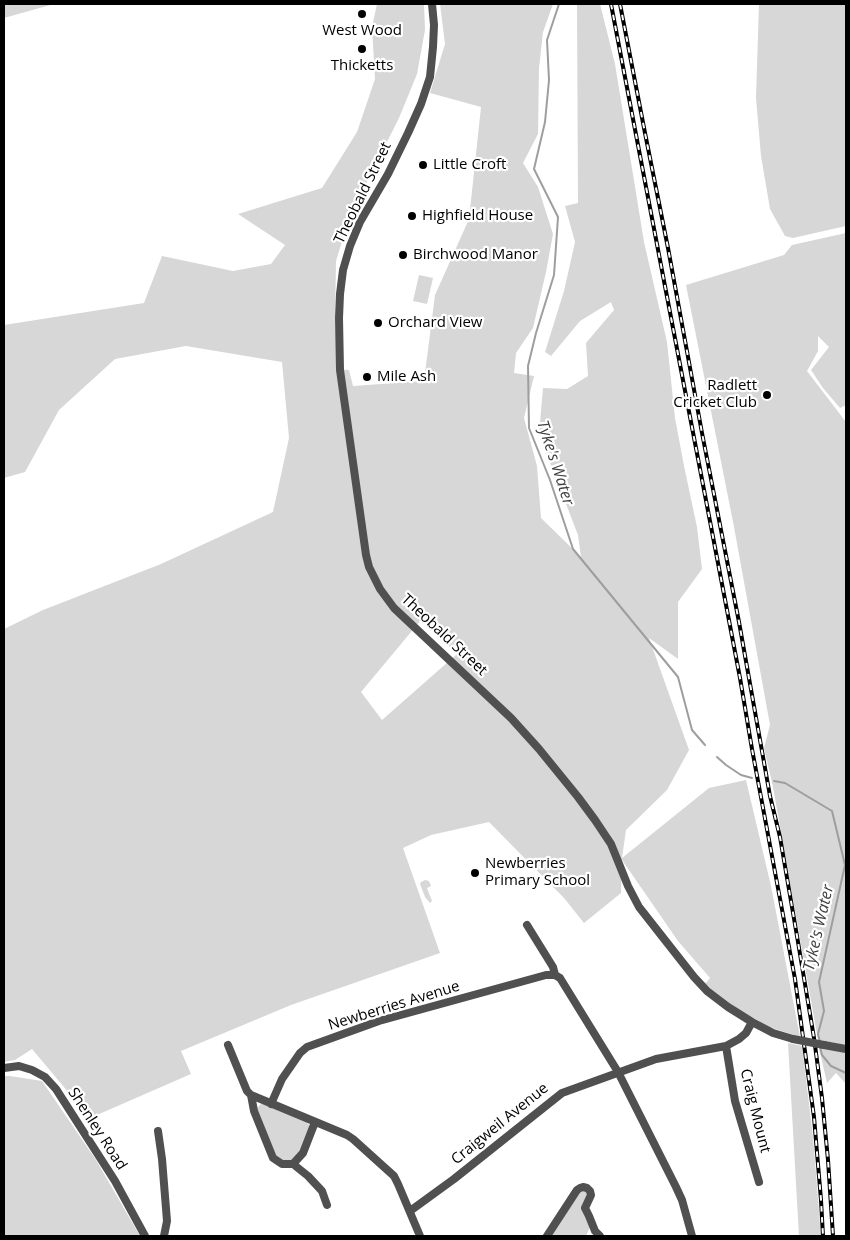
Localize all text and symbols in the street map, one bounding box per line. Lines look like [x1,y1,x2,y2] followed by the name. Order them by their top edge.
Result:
[356,8,368,20] marker: West Wood
[322,22,402,40] place label: West Wood
[356,43,368,55] marker: Thicketts
[331,57,393,75] place label: Thicketts
[331,139,395,247] street label: Theobald Street
[433,156,506,174] place label: Little Croft
[417,159,429,171] marker: Little Croft
[422,207,533,225] place label: Highfield House
[406,210,418,222] marker: Highfield House
[413,246,538,264] place label: Birchwood Manor
[397,249,409,261] marker: Birchwood Manor
[388,314,482,332] place label: Orchard View
[372,317,384,329] marker: Orchard View
[377,368,436,386] place label: Mile Ash
[361,371,373,383] marker: Mile Ash
[673,377,757,412] place label: Radlett Cricket Club
[761,389,773,401] marker: Radlett Cricket Club
[532,418,578,508] water label: Tyke's Water
[397,591,491,679] street label: Theobald Street
[485,855,590,890] place label: Newberries Primary School
[469,867,481,879] marker: Newberries Primary School
[800,883,838,973] water label: Tyke's Water
[326,977,462,1035] street label: Newberries Avenue
[736,1067,774,1155] street label: Craig Mount
[448,1079,552,1169] street label: Craigweil Avenue
[64,1084,130,1174] street label: Shenley Road

